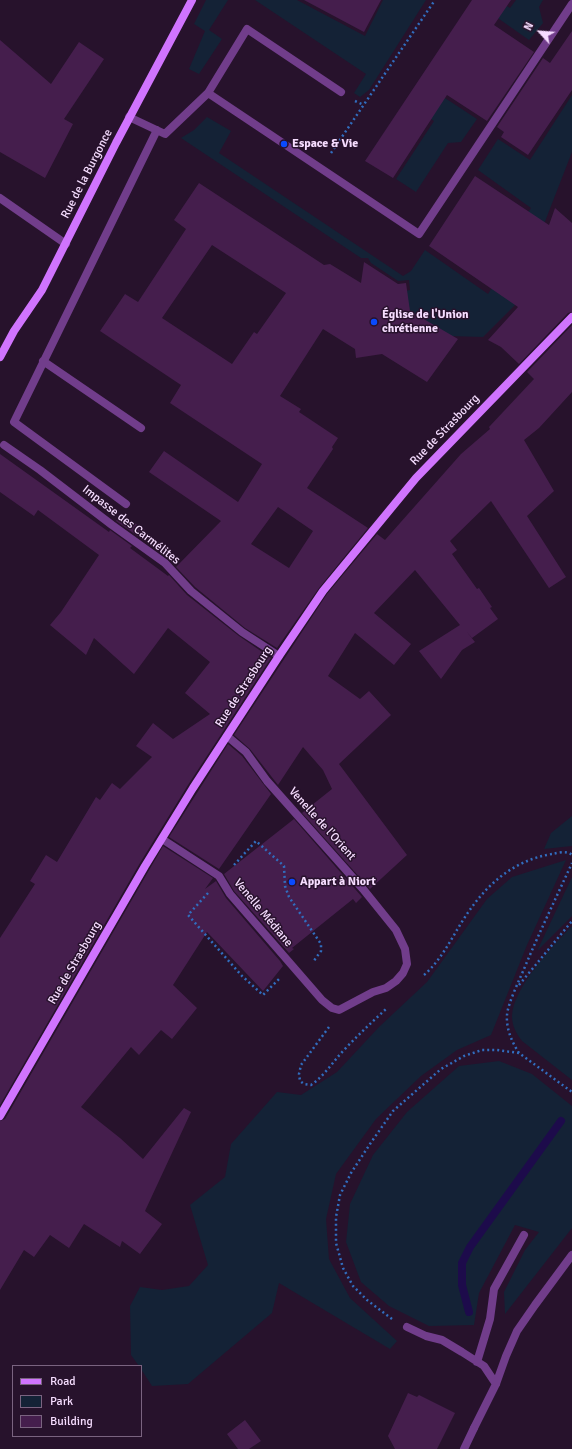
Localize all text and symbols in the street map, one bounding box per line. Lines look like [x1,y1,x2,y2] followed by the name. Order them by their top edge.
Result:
[520,12,560,52] north arrow
[521,20,536,33] text: N
[58,127,116,221] street label: Rue de la Burgonce
[292,137,358,151] place label: Espace & Vie
[279,139,289,149] marker: Espace & Vie
[382,308,469,336] place label: Église de l'Union chrétienne
[369,317,379,327] marker: Église de l'Union chrétienne
[407,391,483,469] street label: Rue de Strasbourg
[79,482,183,568] street label: Impasse des Carmélites
[213,644,275,730] street label: Rue de Strasbourg
[285,784,359,864] street label: Venelle de l'Orient
[300,875,376,889] place label: Appart à Niort
[230,876,296,950] street label: Venelle Médiane
[287,877,297,887] marker: Appart à Niort
[45,919,105,1007] street label: Rue de Strasbourg
[12,1365,142,1437] legend
[50,1374,76,1389] text: Road
[50,1394,73,1409] text: Park
[50,1414,93,1429] text: Building

